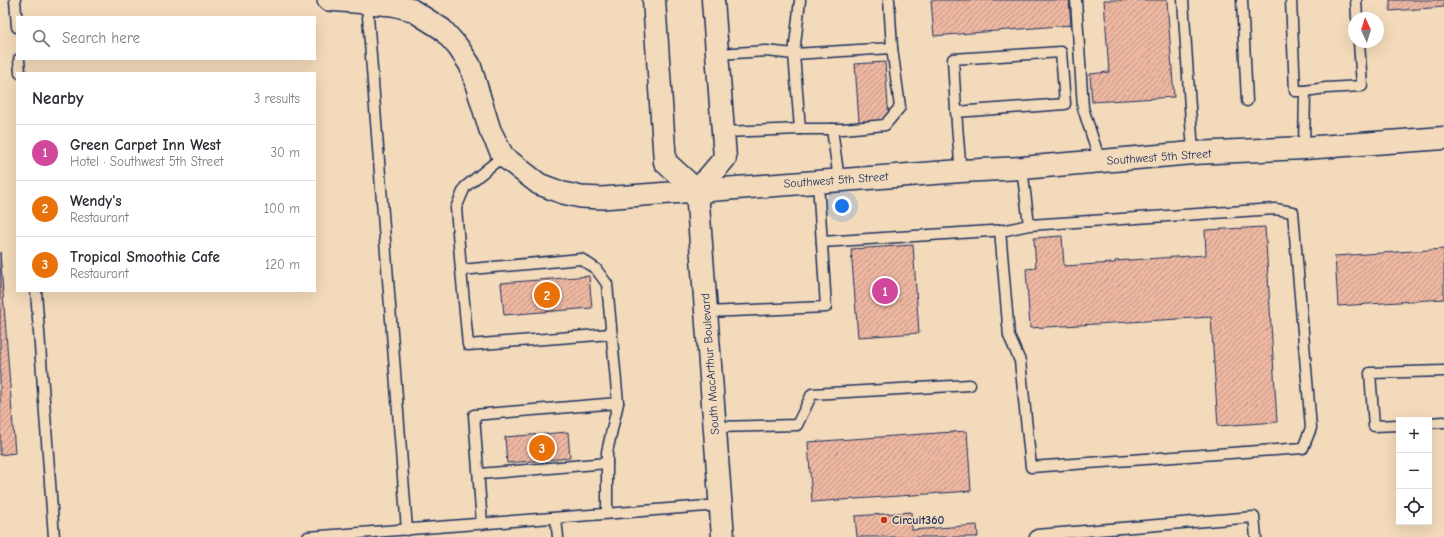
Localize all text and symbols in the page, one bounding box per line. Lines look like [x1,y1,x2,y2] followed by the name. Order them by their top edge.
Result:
[1348,12,1384,48] north arrow
[16,16,316,60] search box
[30,27,52,49] icon: search
[62,29,140,47] text: Search here
[32,89,83,108] text: Nearby
[254,91,300,106] text: 3 results
[70,136,221,154] text: Green Carpet Inn West
[42,145,48,160] text: 1
[270,145,300,160] text: 30 m
[1106,146,1212,168] street label: Southwest 5th Street
[70,154,223,169] text: Hotel · Southwest 5th Street
[783,169,889,191] street label: Southwest 5th Street
[70,192,122,210] text: Wendy's
[832,196,852,216] your location
[42,201,48,216] text: 2
[264,201,300,216] text: 100 m
[70,210,129,225] text: Restaurant
[70,248,220,266] text: Tropical Smoothie Cafe
[42,257,48,272] text: 3
[265,257,300,272] text: 120 m
[70,266,129,281] text: Restaurant
[872,276,898,306] pin: 1
[534,280,560,310] pin: 2
[698,293,722,435] street label: South MacArthur Boulevard
[1396,417,1432,525] map controls
[1396,417,1432,453] button: +
[529,433,555,463] pin: 3
[1396,453,1432,489] button: −
[1396,489,1432,525] button: locate
[892,513,945,527] place label: Circuit360
[879,515,889,525] marker: Circuit360

